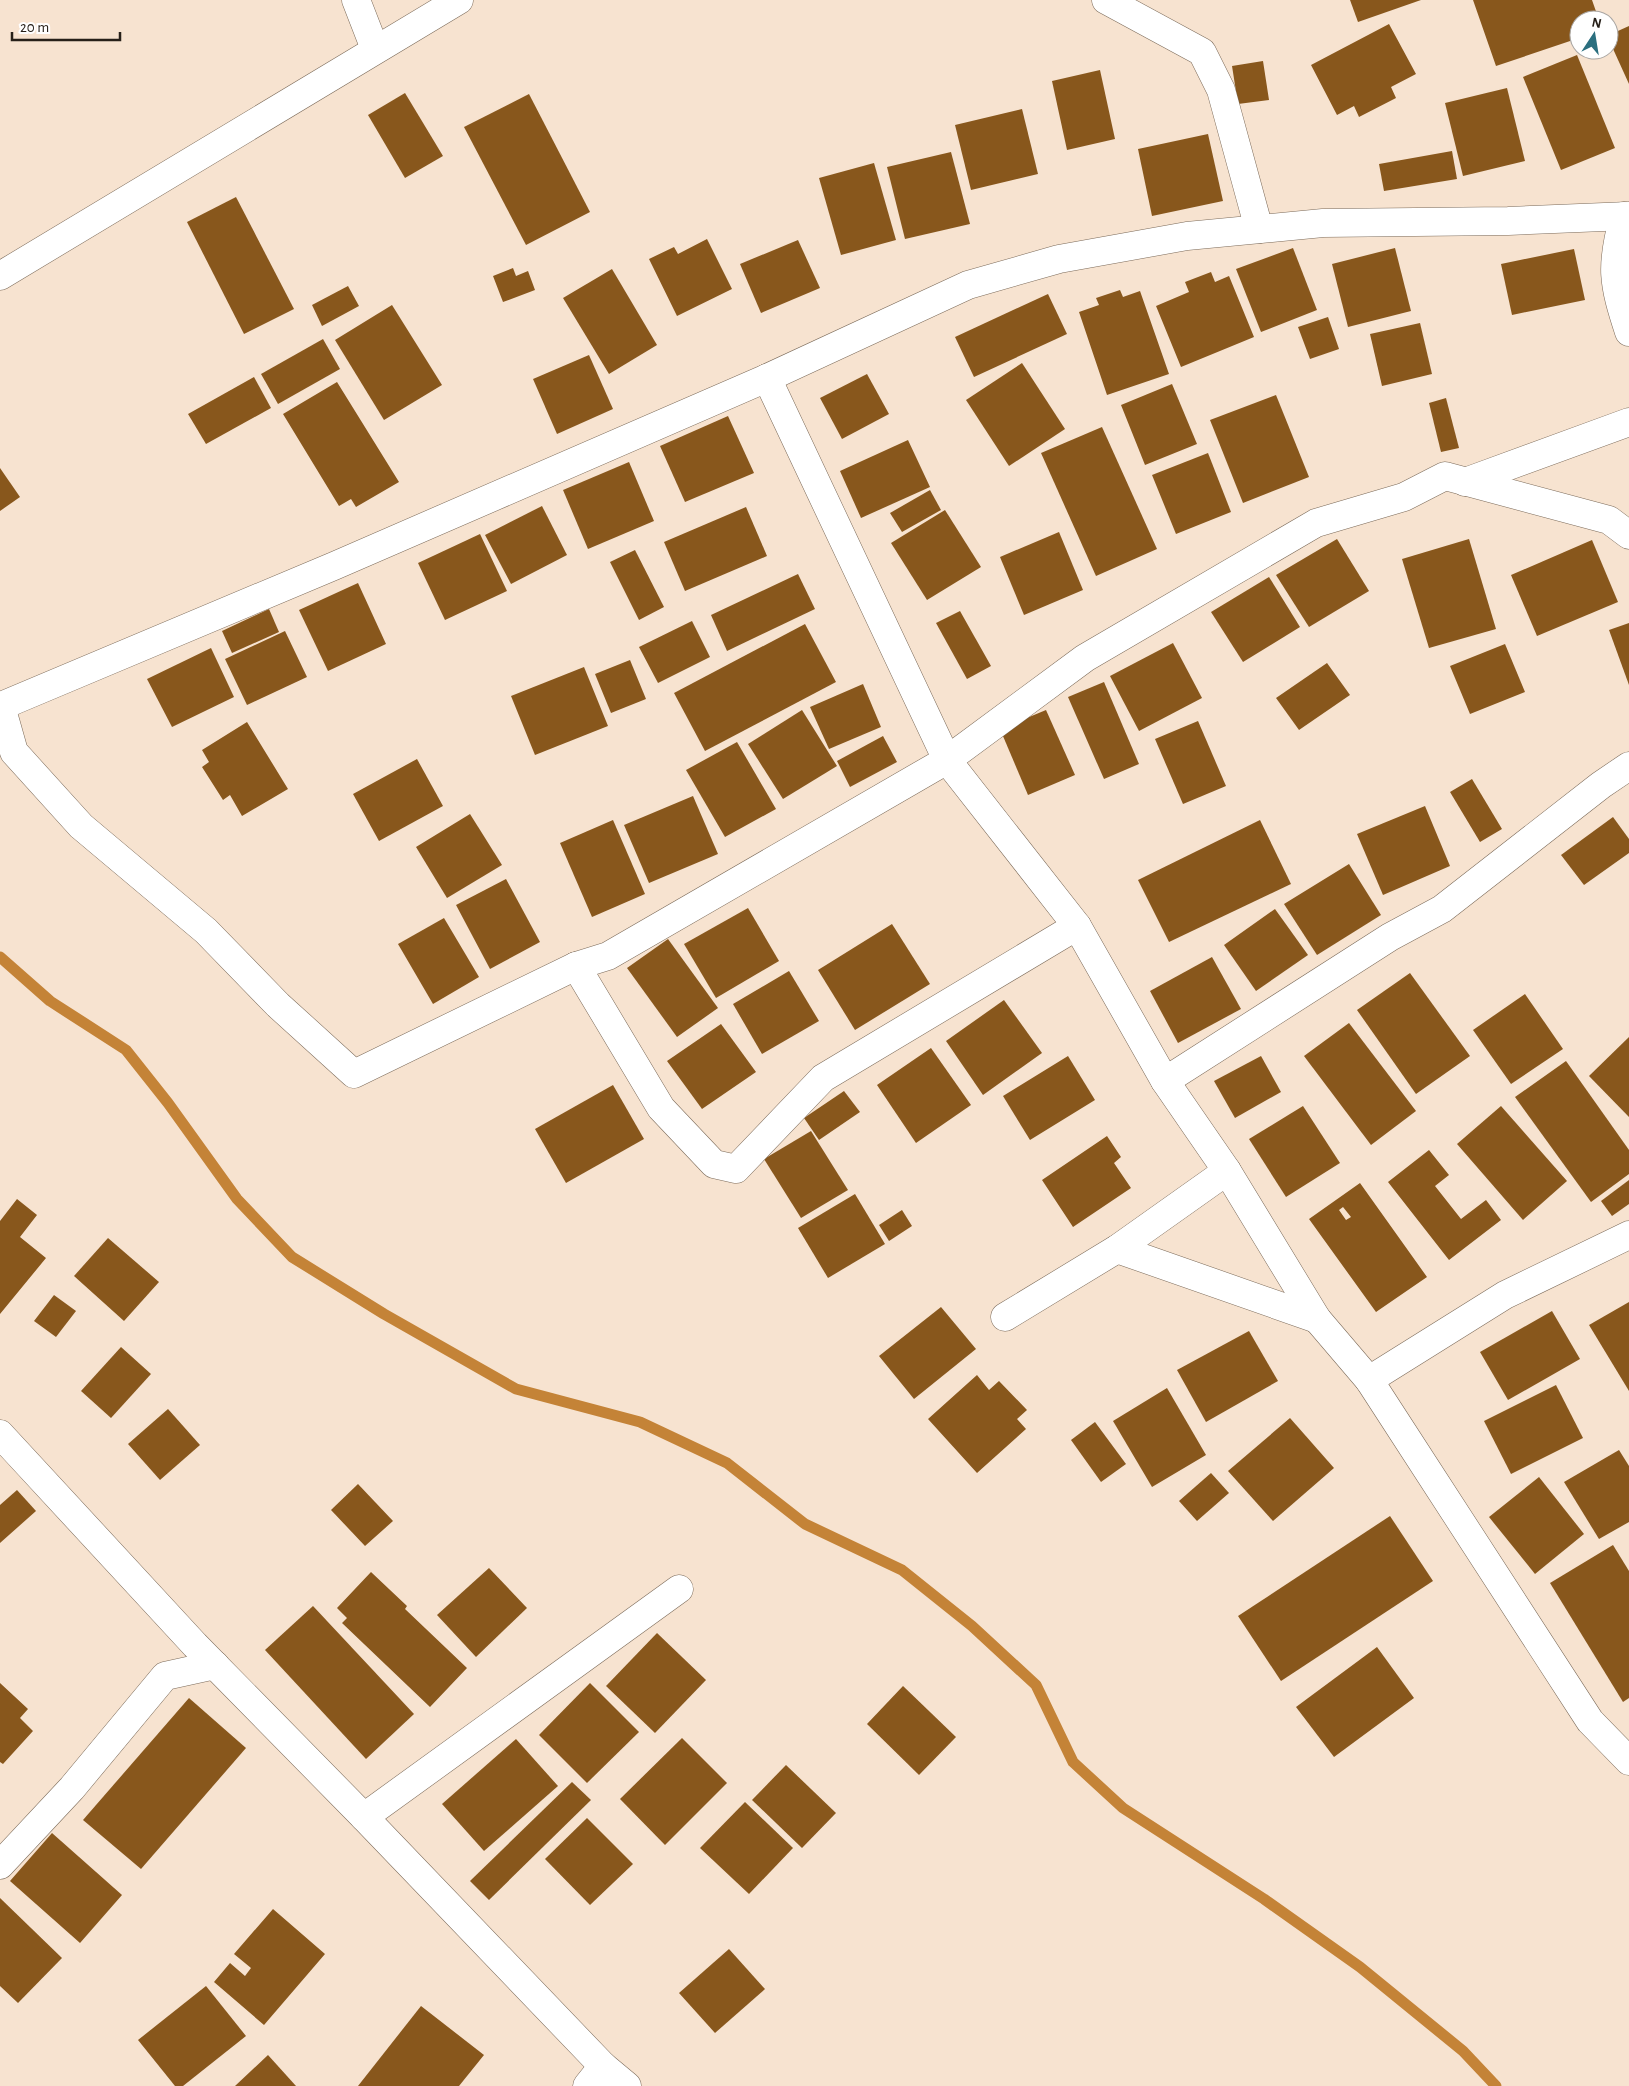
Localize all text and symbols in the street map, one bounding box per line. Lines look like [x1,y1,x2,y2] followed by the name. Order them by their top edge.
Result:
[12,10,120,42] scale bar
[1569,10,1619,60] north arrow
[1590,15,1603,31] text: N
[20,20,49,35] text: 20 m

